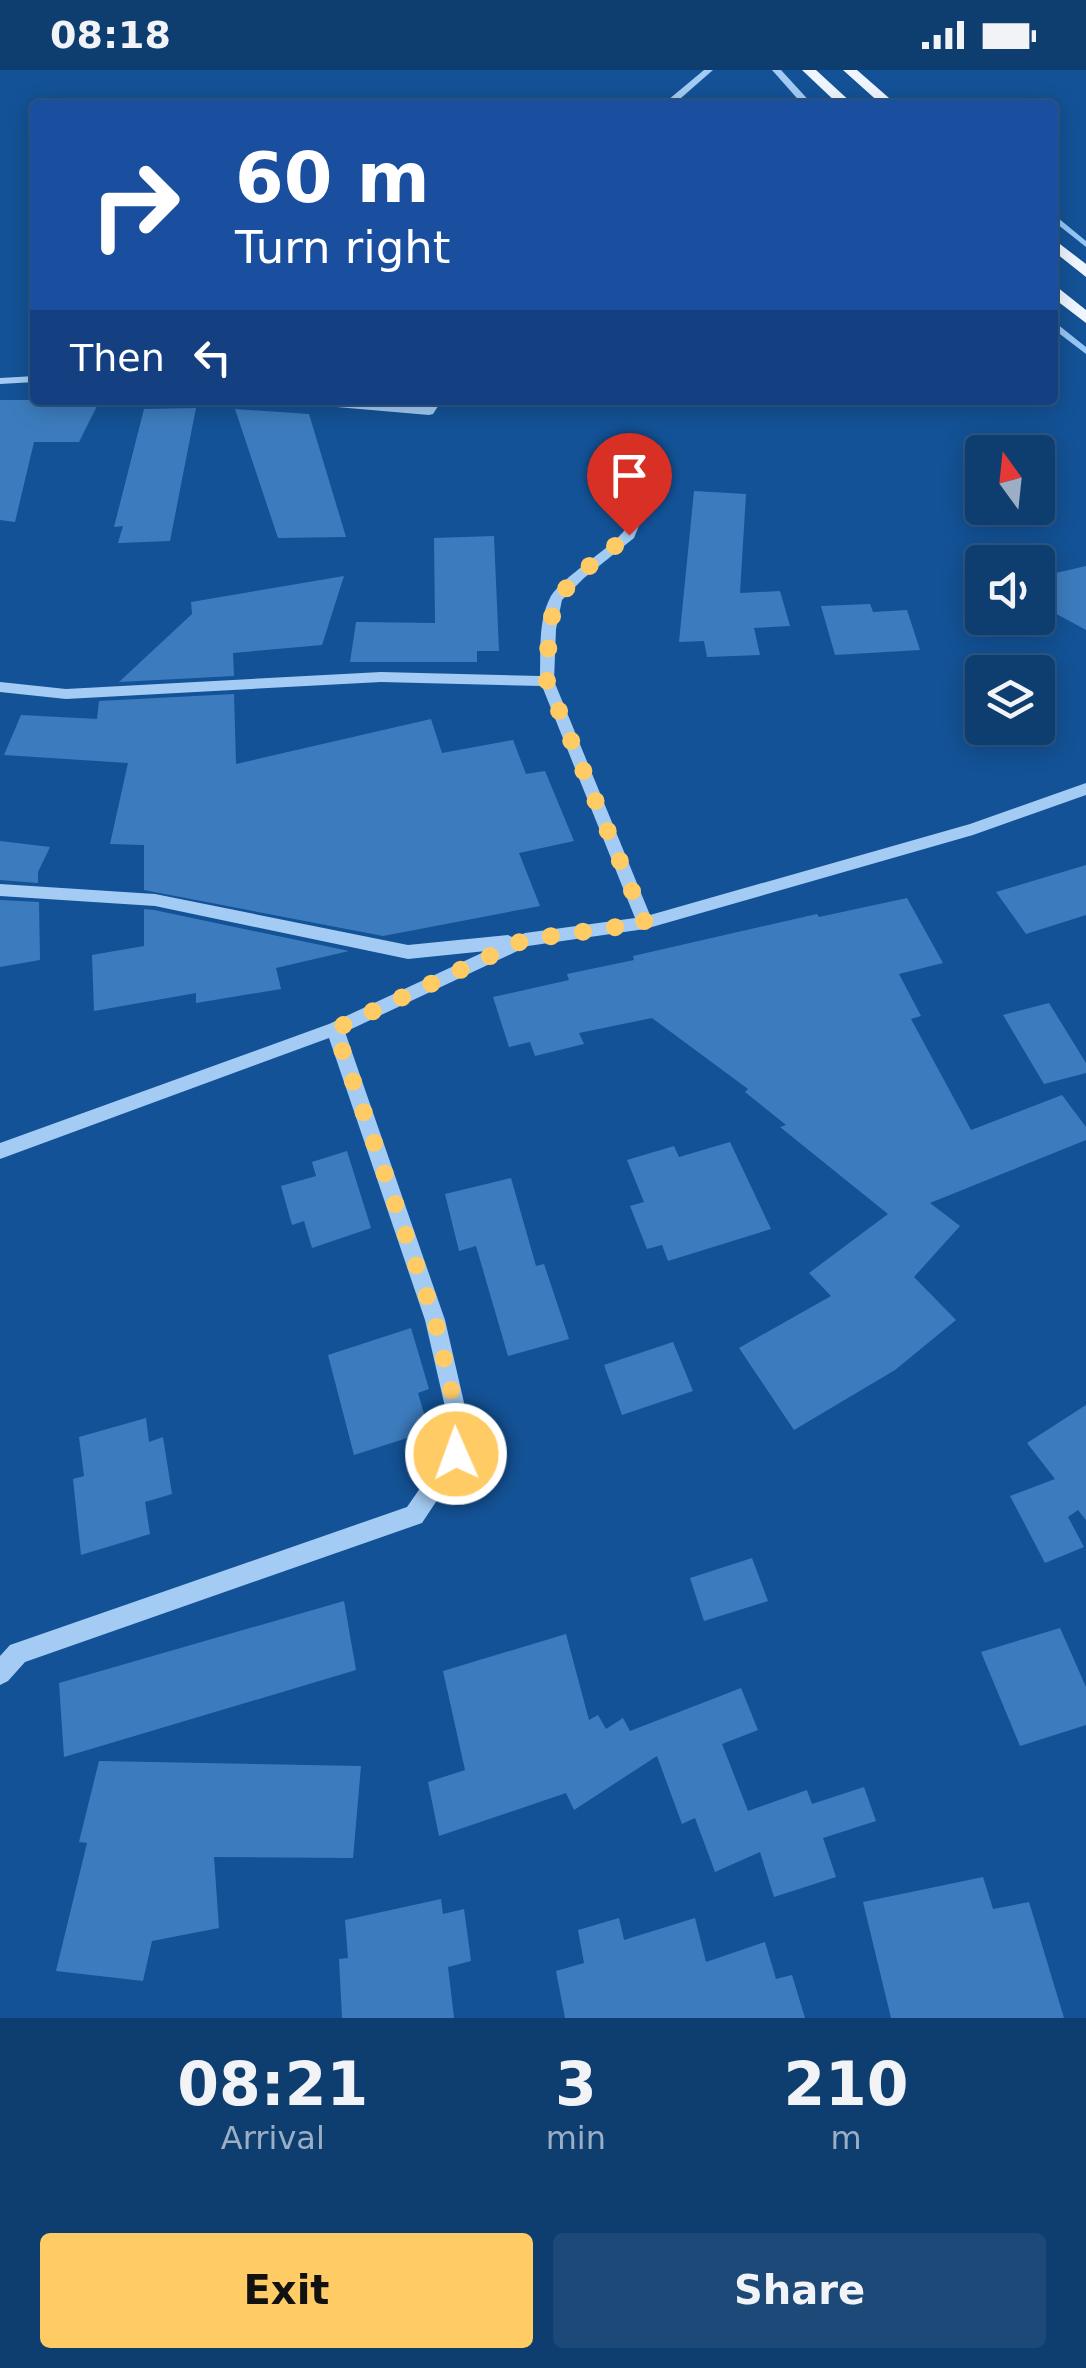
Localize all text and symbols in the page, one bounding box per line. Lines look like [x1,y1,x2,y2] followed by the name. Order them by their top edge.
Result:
[50,13,171,57] text: 08:18
[235,137,430,219] text: 60 m
[70,140,200,270] icon: right
[235,221,450,274] text: Turn right
[185,330,240,385] icon: left
[70,336,165,380] text: Then
[587,433,672,536] pin
[965,435,1055,525] north arrow
[965,435,1055,745] map controls
[602,448,657,503] icon: arrive
[965,545,1055,635] button: sound
[965,655,1055,745] button: layers
[404,1402,508,1506] position arrow
[177,2049,368,2119] text: 08:21
[555,2049,597,2119] text: 3
[783,2049,909,2119] text: 210
[221,2119,325,2157] text: Arrival
[546,2119,606,2157] text: min
[830,2119,862,2157] text: m
[40,2233,533,2348] button: Exit
[553,2233,1046,2348] button: Share

